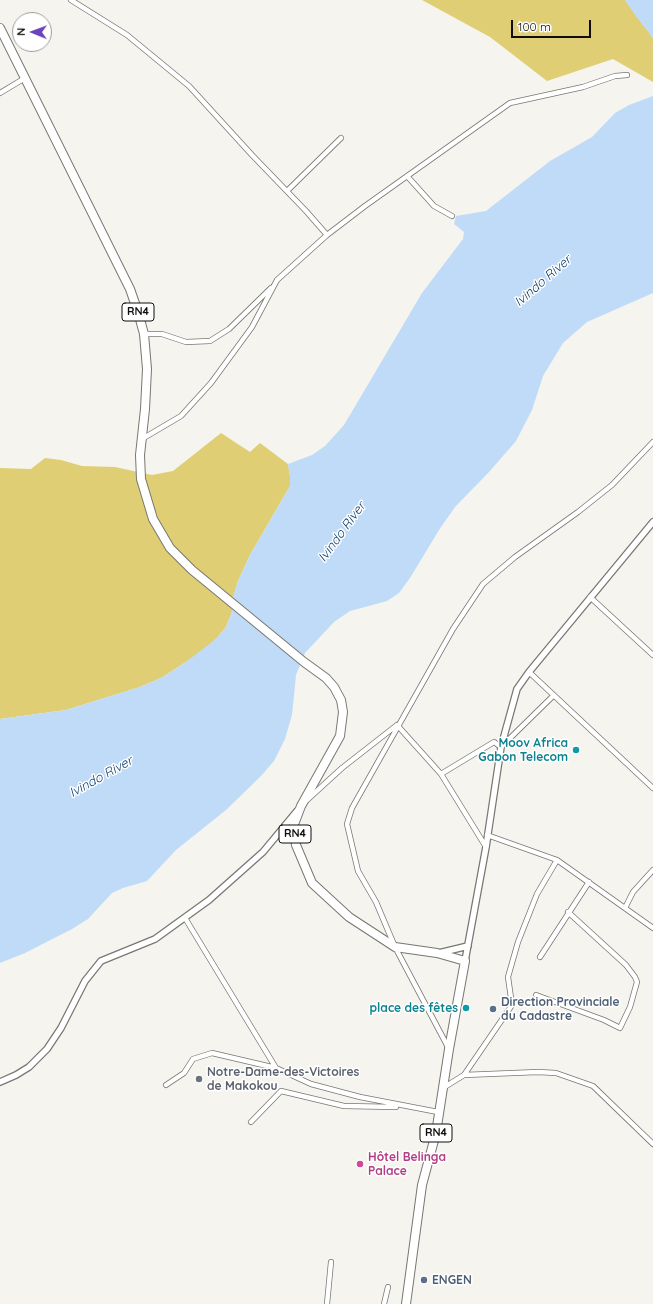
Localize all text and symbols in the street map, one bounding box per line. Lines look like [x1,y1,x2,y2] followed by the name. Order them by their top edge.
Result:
[12,12,52,52] north arrow
[513,12,593,38] scale bar
[518,19,551,34] text: 100 m
[14,28,28,36] text: N
[511,252,575,310] water label: Ivindo River
[122,303,154,321] road number: RN4
[315,499,369,565] water label: Ivindo River
[478,736,568,764] place label: Moov Africa Gabon Telecom
[571,745,581,755] marker: Moov Africa Gabon Telecom
[66,753,136,801] water label: Ivindo River
[279,825,311,843] road number: RN4
[501,995,620,1023] place label: Direction Provinciale du Cadastre
[370,1001,458,1015] place label: place des fêtes
[461,1003,471,1013] marker: place des fêtes
[488,1004,498,1014] marker: Direction Provinciale du Cadastre
[207,1065,359,1093] place label: Notre-Dame-des-Victoires de Makokou
[194,1074,204,1084] marker: Notre-Dame-des-Victoires de Makokou
[420,1124,452,1142] road number: RN4
[368,1150,446,1178] place label: Hôtel Belinga Palace
[355,1159,365,1169] marker: Hôtel Belinga Palace
[432,1273,472,1287] place label: ENGEN
[419,1275,429,1285] marker: ENGEN

